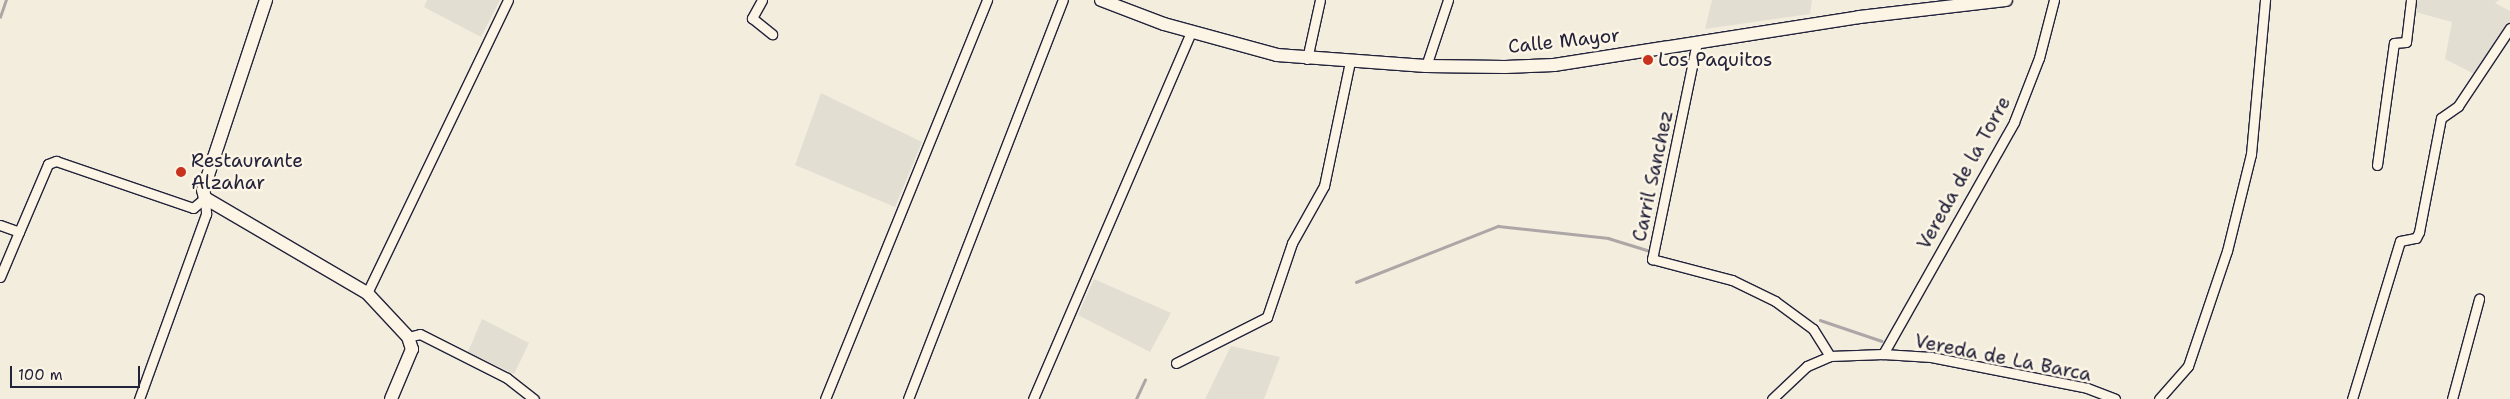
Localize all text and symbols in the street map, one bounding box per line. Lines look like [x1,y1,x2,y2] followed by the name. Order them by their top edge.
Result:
[1507,24,1621,58] street label: Calle Mayor
[1658,49,1773,71] place label: Los Paquitos
[1642,54,1654,66] marker: Los Paquitos
[1912,93,2016,253] street label: Vereda de la Torre
[1628,108,1678,244] street label: Carril Sanchez
[191,150,303,194] place label: Restaurante Alzahar
[175,166,187,178] marker: Restaurante Alzahar
[1913,330,2093,386] street label: Vereda de La Barca
[12,356,142,388] scale bar
[18,365,63,385] text: 100 m

